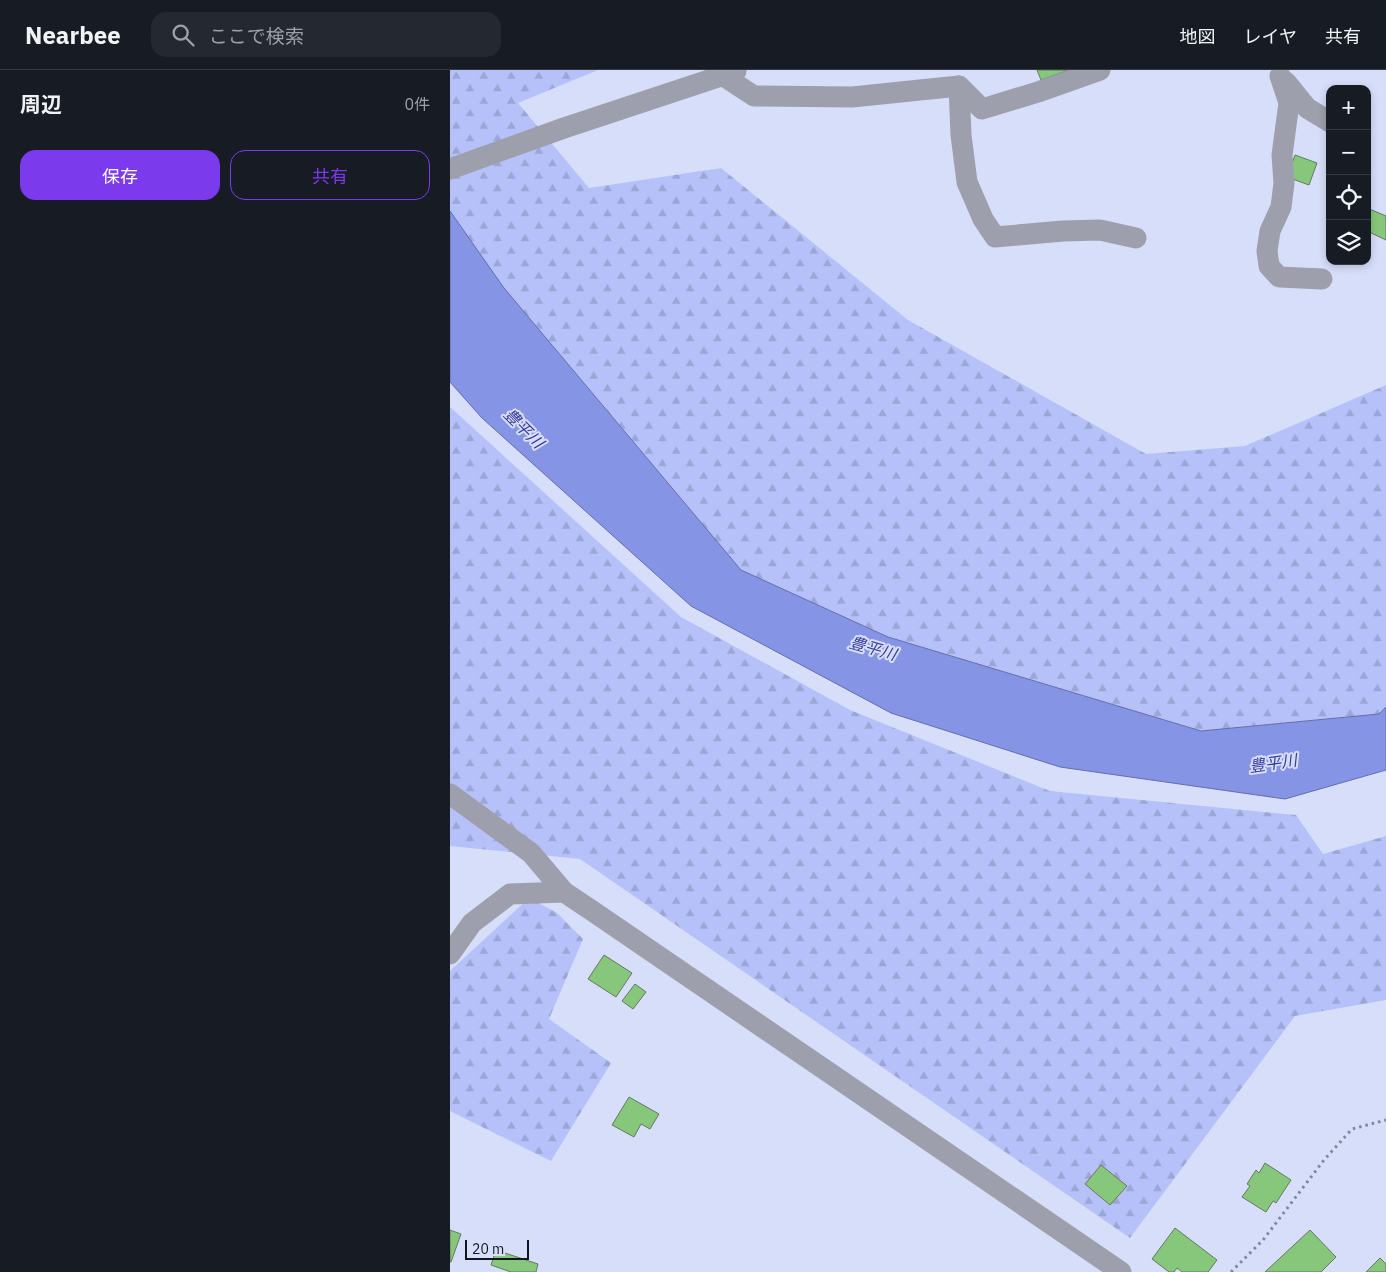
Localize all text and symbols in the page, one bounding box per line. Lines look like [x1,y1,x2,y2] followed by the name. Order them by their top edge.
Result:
[151,12,501,57] search box
[25,19,121,51] text: Nearbee
[169,21,197,49] icon: search
[209,24,304,48] text: ここで検索
[1180,25,1216,48] text: 地図
[1244,25,1297,48] text: レイヤ
[1325,25,1361,48] text: 共有
[1326,85,1371,265] map controls
[1326,85,1371,130] button: +
[20,90,62,118] text: 周辺
[404,94,430,114] text: 0件
[1326,130,1371,175] button: −
[20,150,220,200] button: 保存
[230,150,430,200] button: 共有
[1326,175,1371,220] button: locate
[1326,220,1371,265] button: layers
[500,404,549,453] water label: 豊平川
[847,632,901,665] water label: 豊平川
[1248,749,1300,776] water label: 豊平川
[465,1237,529,1260] scale bar
[472,1240,504,1258] text: 20 m

